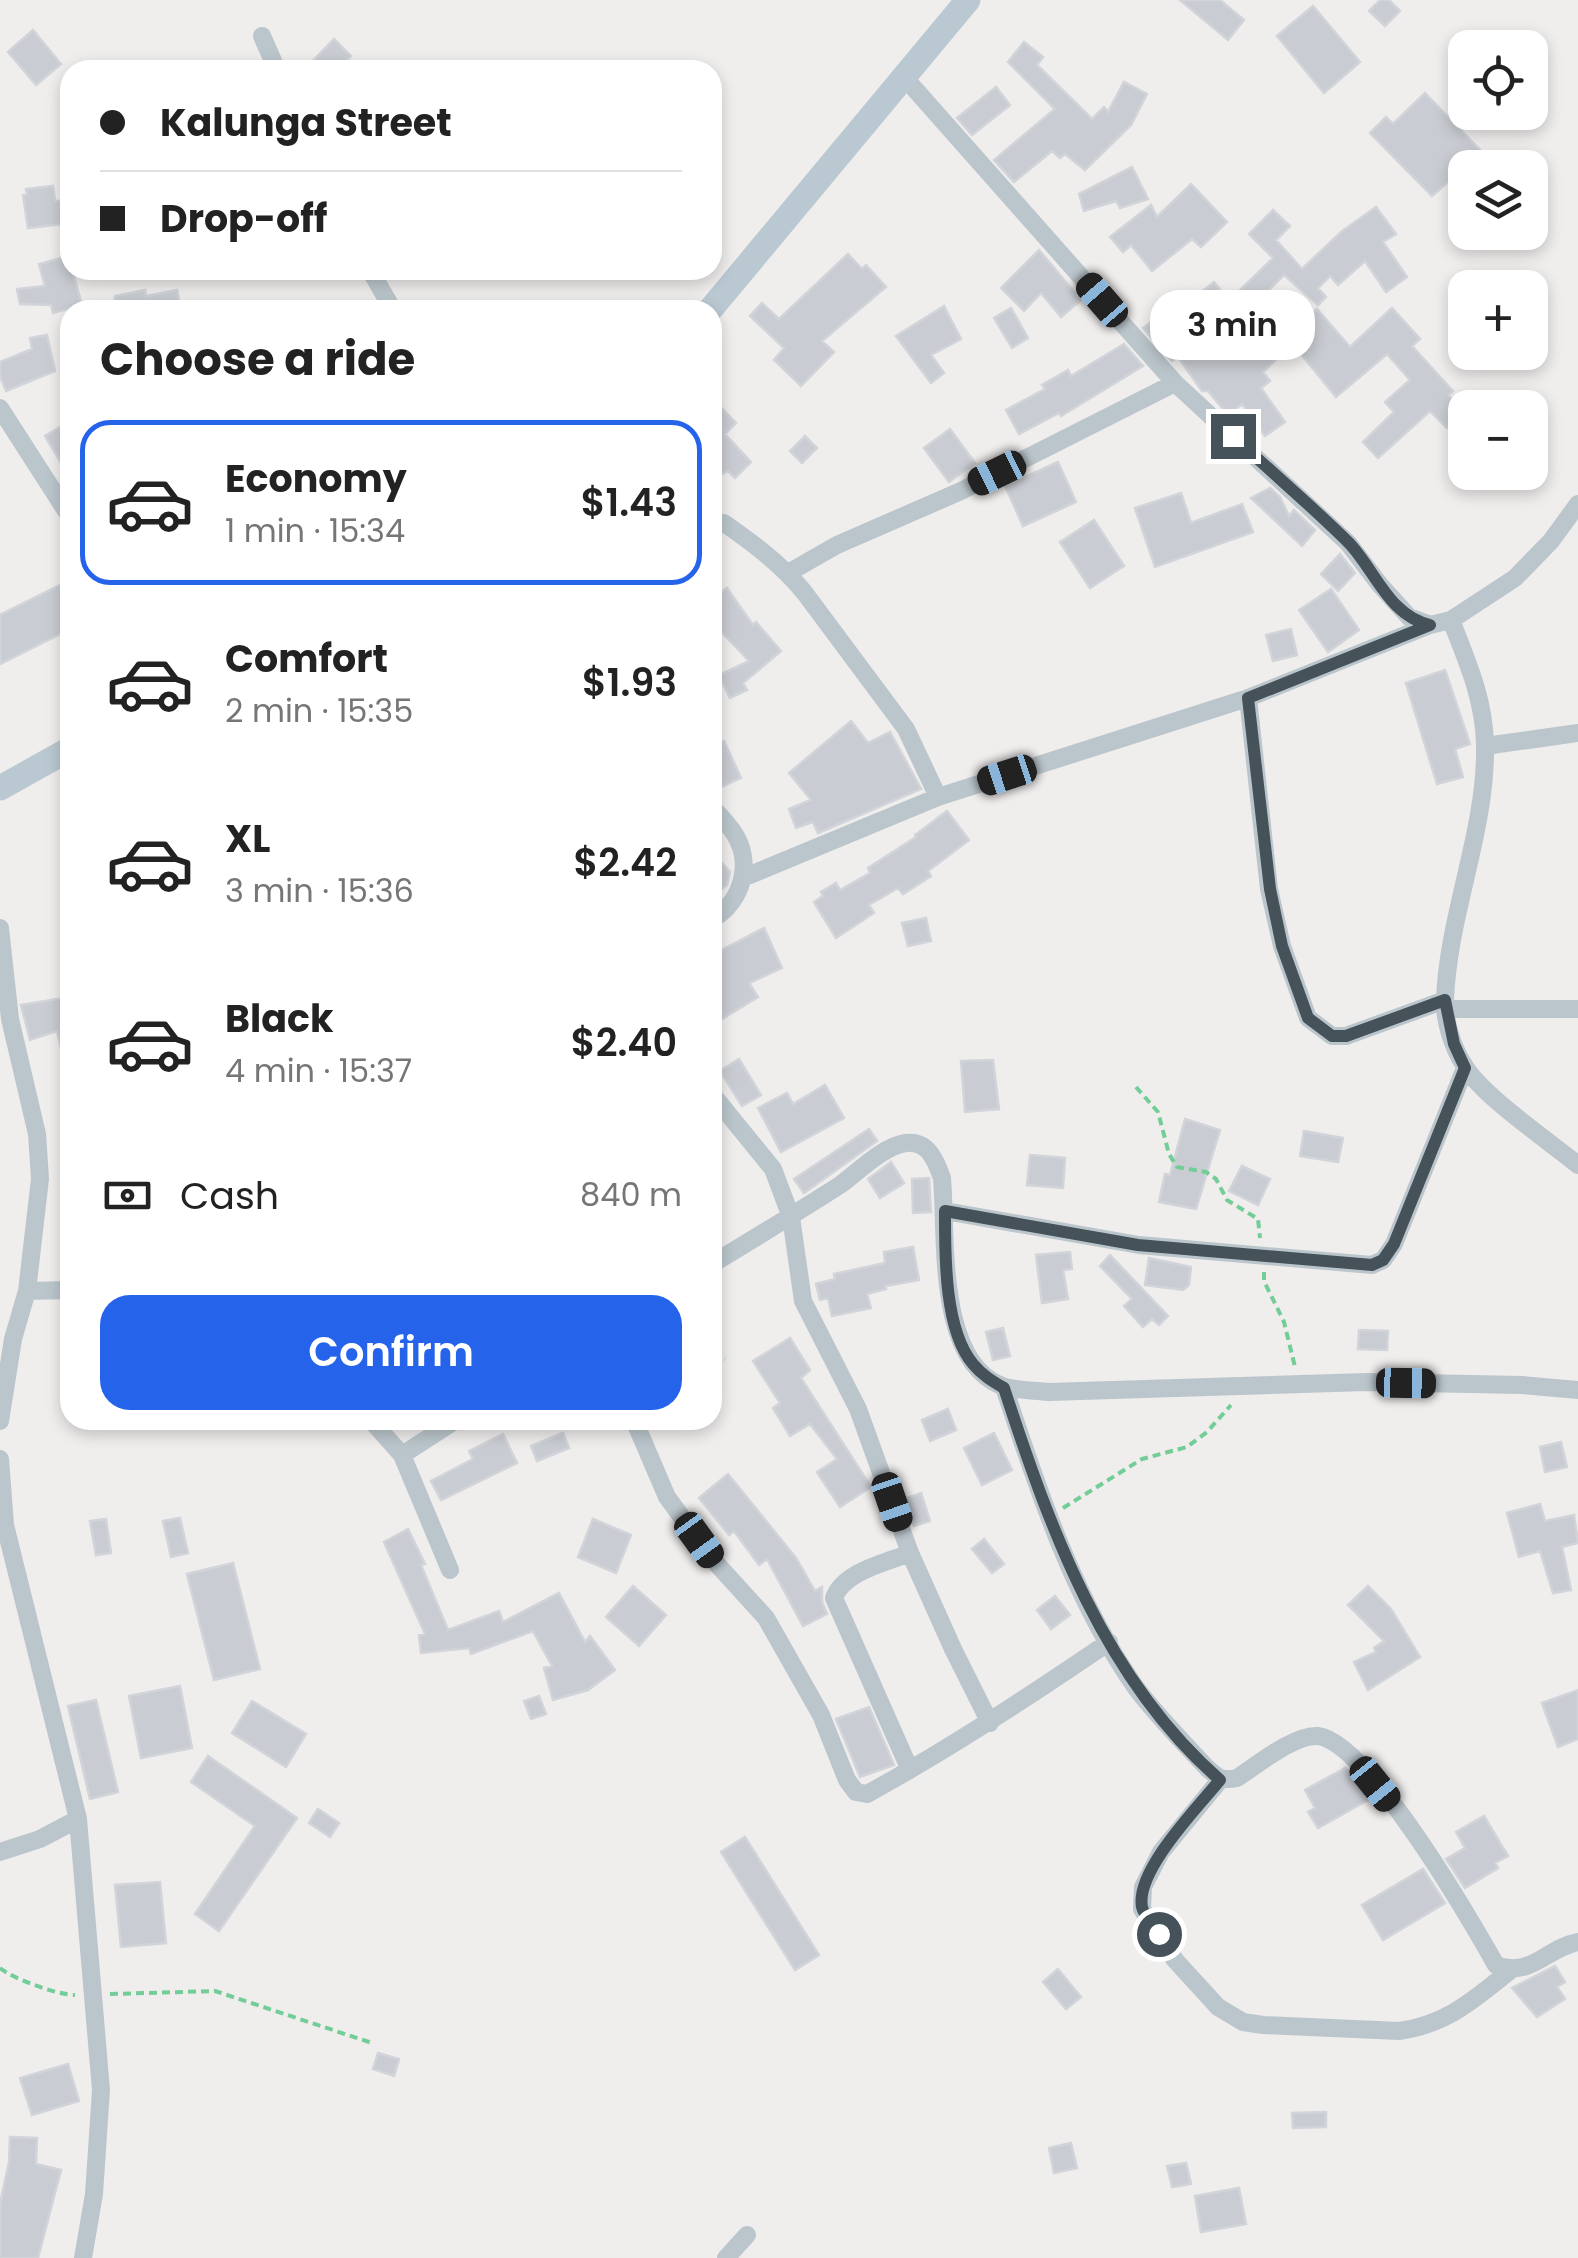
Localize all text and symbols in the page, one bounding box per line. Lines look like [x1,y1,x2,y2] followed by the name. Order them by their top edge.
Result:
[1448,30,1548,490] map controls
[1448,30,1548,130] button: locate
[160,96,452,149] text: Kalunga Street
[1448,150,1548,250] button: layers
[160,192,328,245] text: Drop-off
[1071,268,1133,332] car
[1448,270,1548,370] button: +
[1150,291,1316,361] callout: 3 min
[1187,302,1278,347] text: 3 min
[100,328,415,391] text: Choose a ride
[1448,390,1548,490] button: −
[1211,414,1256,459] route end
[963,446,1031,500] car
[225,452,407,505] text: Economy
[105,458,195,548] icon: car
[581,476,677,529] text: $1.43
[225,508,405,553] text: 1 min · 15:34
[225,632,388,685] text: Comfort
[105,638,195,728] icon: car
[582,656,677,709] text: $1.93
[225,688,413,733] text: 2 min · 15:35
[974,751,1040,799] car
[225,812,270,865] text: XL
[105,818,195,908] icon: car
[574,836,677,889] text: $2.42
[225,868,414,913] text: 3 min · 15:36
[225,992,334,1045] text: Black
[105,998,195,1088] icon: car
[571,1016,677,1069] text: $2.40
[225,1048,412,1093] text: 4 min · 15:37
[100,1168,155,1223] icon: cash
[180,1169,279,1222] text: Cash
[580,1172,682,1217] text: 840 m
[100,1295,682,1410] button: Confirm
[1376,1367,1436,1399] car
[868,1469,916,1535] car
[669,1507,729,1573] car
[1344,1751,1406,1817] car
[1137,1912,1182,1957] route start

